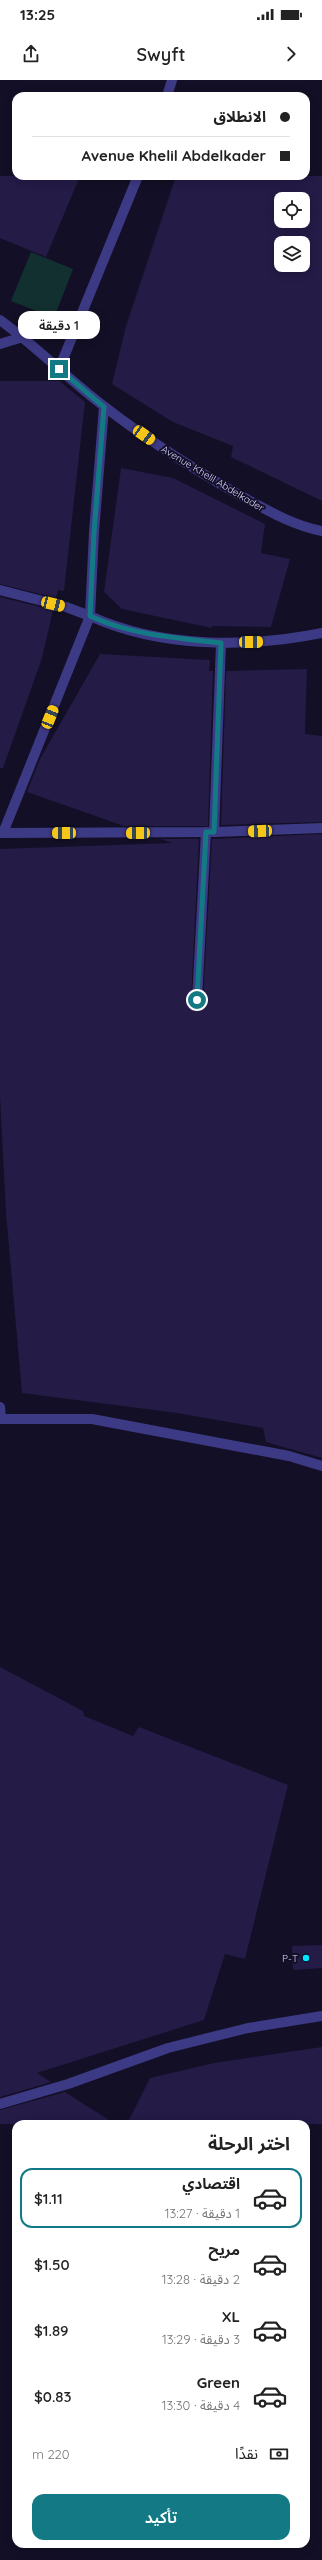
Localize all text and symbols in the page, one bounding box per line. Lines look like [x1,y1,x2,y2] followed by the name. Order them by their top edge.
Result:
[20,5,55,24] text: 13:25
[20,43,42,65] icon: share
[136,43,186,66] text: Swyft
[280,43,302,65] icon: forward
[214,107,266,126] text: الانطلاق
[82,146,266,165] text: Avenue Khelil Abdelkader
[274,192,310,272] map controls
[274,192,310,228] button: locate
[274,236,310,272] button: layers
[18,311,100,339] callout: 1 دقيقة
[39,317,79,333] text: 1 دقيقة
[50,360,68,378] route end
[131,423,157,447] car
[159,442,267,514] street label: Avenue Khelil Abdelkader
[40,595,66,613] car
[239,636,263,648] car
[40,704,60,730] car
[248,825,272,837] car
[52,827,76,839] car
[126,827,150,839] car
[188,991,206,1009] route start
[282,1952,298,1965] place label: P-T
[301,1953,311,1963] marker: P-T
[208,2132,290,2155] text: اختر الرحلة
[182,2174,240,2193] text: اقتصادي
[252,2180,288,2216] icon: car
[34,2189,63,2208] text: $1.11
[165,2205,240,2221] text: 1 دقيقة · 13:27
[208,2240,240,2259] text: مريح
[252,2246,288,2282] icon: car
[34,2255,70,2274] text: $1.50
[162,2271,240,2287] text: 2 دقيقة · 13:28
[222,2307,240,2326] text: XL
[252,2312,288,2348] icon: car
[34,2321,69,2340] text: $1.89
[162,2331,240,2347] text: 3 دقيقة · 13:29
[197,2373,240,2392] text: Green
[252,2378,288,2414] icon: car
[34,2387,71,2406] text: $0.83
[162,2397,240,2413] text: 4 دقيقة · 13:30
[268,2443,290,2465] icon: cash
[235,2444,258,2463] text: نقدًا
[32,2446,70,2462] text: 220 m
[32,2494,290,2540] button: تأكيد

